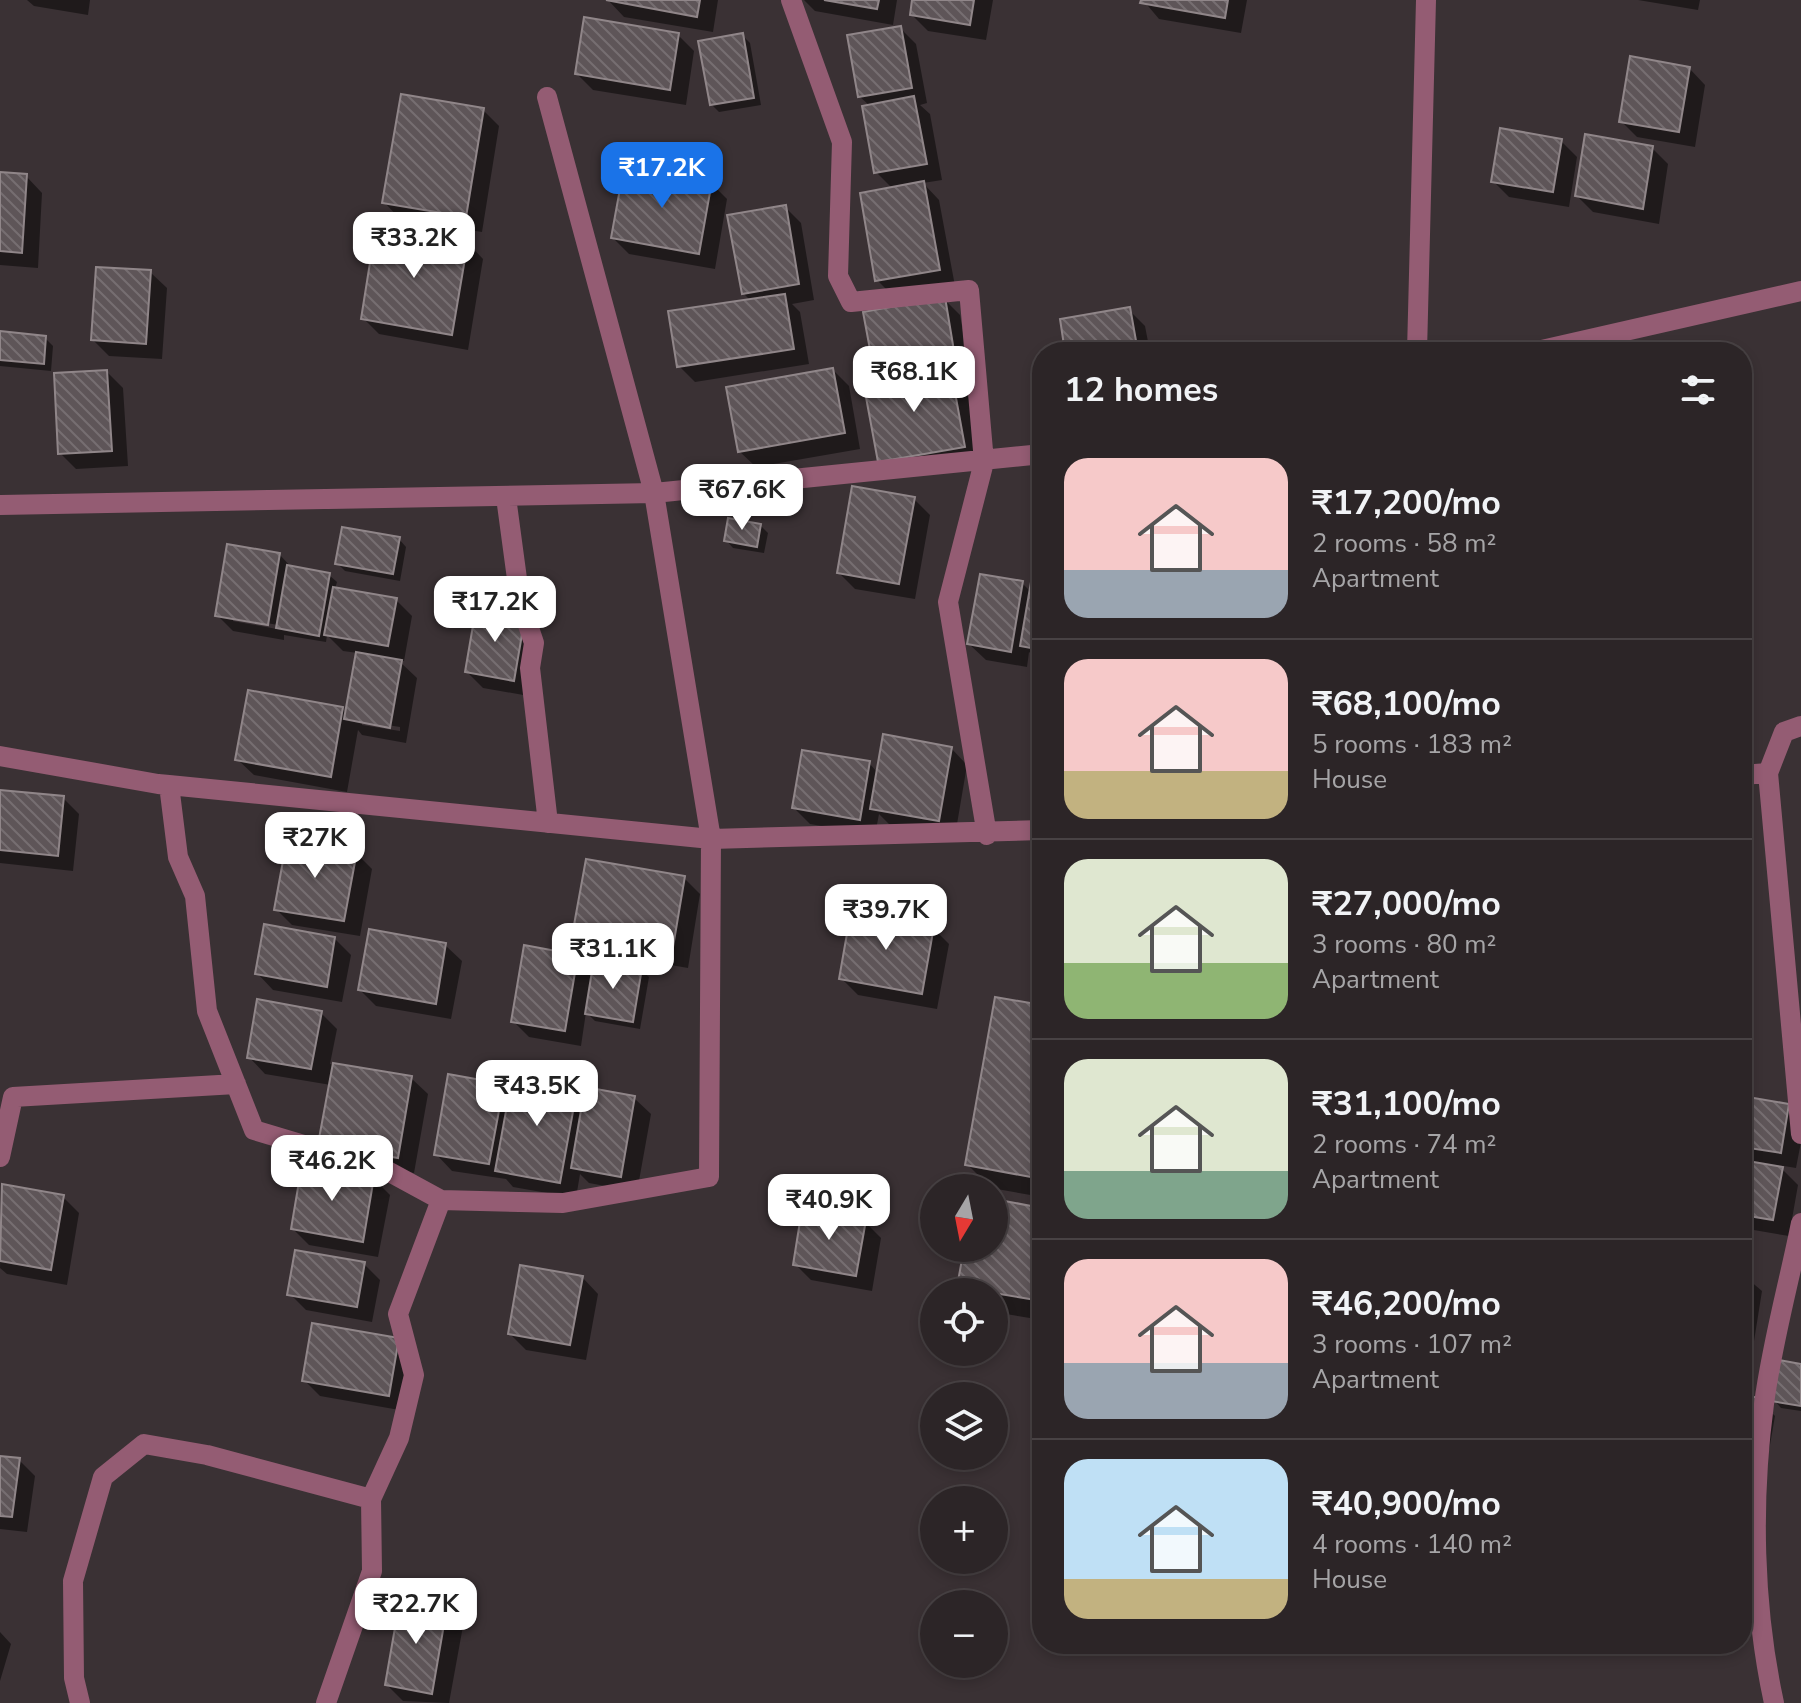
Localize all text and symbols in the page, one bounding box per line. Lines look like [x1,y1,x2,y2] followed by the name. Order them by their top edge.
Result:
[597,142,727,210] pin: ₹17.2K
[619,150,705,185] text: ₹17.2K
[349,212,479,280] pin: ₹33.2K
[371,220,457,255] text: ₹33.2K
[849,346,979,414] pin: ₹68.1K
[871,354,957,389] text: ₹68.1K
[1064,367,1218,413] text: 12 homes
[1676,368,1720,412] icon: filters
[677,464,807,532] pin: ₹67.6K
[699,472,785,507] text: ₹67.6K
[1312,480,1501,526] text: ₹17,200/mo
[1128,490,1224,586] icon: home
[1312,526,1496,561] text: 2 rooms · 58 m²
[1312,561,1439,596] text: Apartment
[430,576,560,644] pin: ₹17.2K
[452,584,538,619] text: ₹17.2K
[1312,681,1501,727] text: ₹68,100/mo
[1128,691,1224,787] icon: home
[1312,727,1512,762] text: 5 rooms · 183 m²
[1312,762,1387,797] text: House
[268,812,362,880] pin: ₹27K
[283,820,347,855] text: ₹27K
[1312,881,1501,927] text: ₹27,000/mo
[821,884,951,952] pin: ₹39.7K
[1128,891,1224,987] icon: home
[843,892,929,927] text: ₹39.7K
[548,923,678,991] pin: ₹31.1K
[1312,927,1496,962] text: 3 rooms · 80 m²
[570,931,656,966] text: ₹31.1K
[1312,962,1439,997] text: Apartment
[472,1060,602,1128] pin: ₹43.5K
[494,1068,580,1103] text: ₹43.5K
[1312,1081,1501,1127] text: ₹31,100/mo
[1128,1091,1224,1187] icon: home
[1312,1127,1496,1162] text: 2 rooms · 74 m²
[267,1135,397,1203] pin: ₹46.2K
[289,1143,375,1178] text: ₹46.2K
[1312,1162,1439,1197] text: Apartment
[764,1174,894,1242] pin: ₹40.9K
[920,1174,1008,1262] north arrow
[920,1174,1008,1678] map controls
[786,1182,872,1217] text: ₹40.9K
[920,1278,1008,1366] button: locate
[1312,1281,1501,1327] text: ₹46,200/mo
[1128,1291,1224,1387] icon: home
[1312,1327,1512,1362] text: 3 rooms · 107 m²
[1312,1362,1439,1397] text: Apartment
[920,1382,1008,1470] button: layers
[1312,1481,1501,1527] text: ₹40,900/mo
[920,1486,1008,1574] button: +
[1128,1491,1224,1587] icon: home
[1312,1527,1512,1562] text: 4 rooms · 140 m²
[1312,1562,1387,1597] text: House
[351,1578,481,1646] pin: ₹22.7K
[373,1586,459,1621] text: ₹22.7K
[920,1590,1008,1678] button: −

